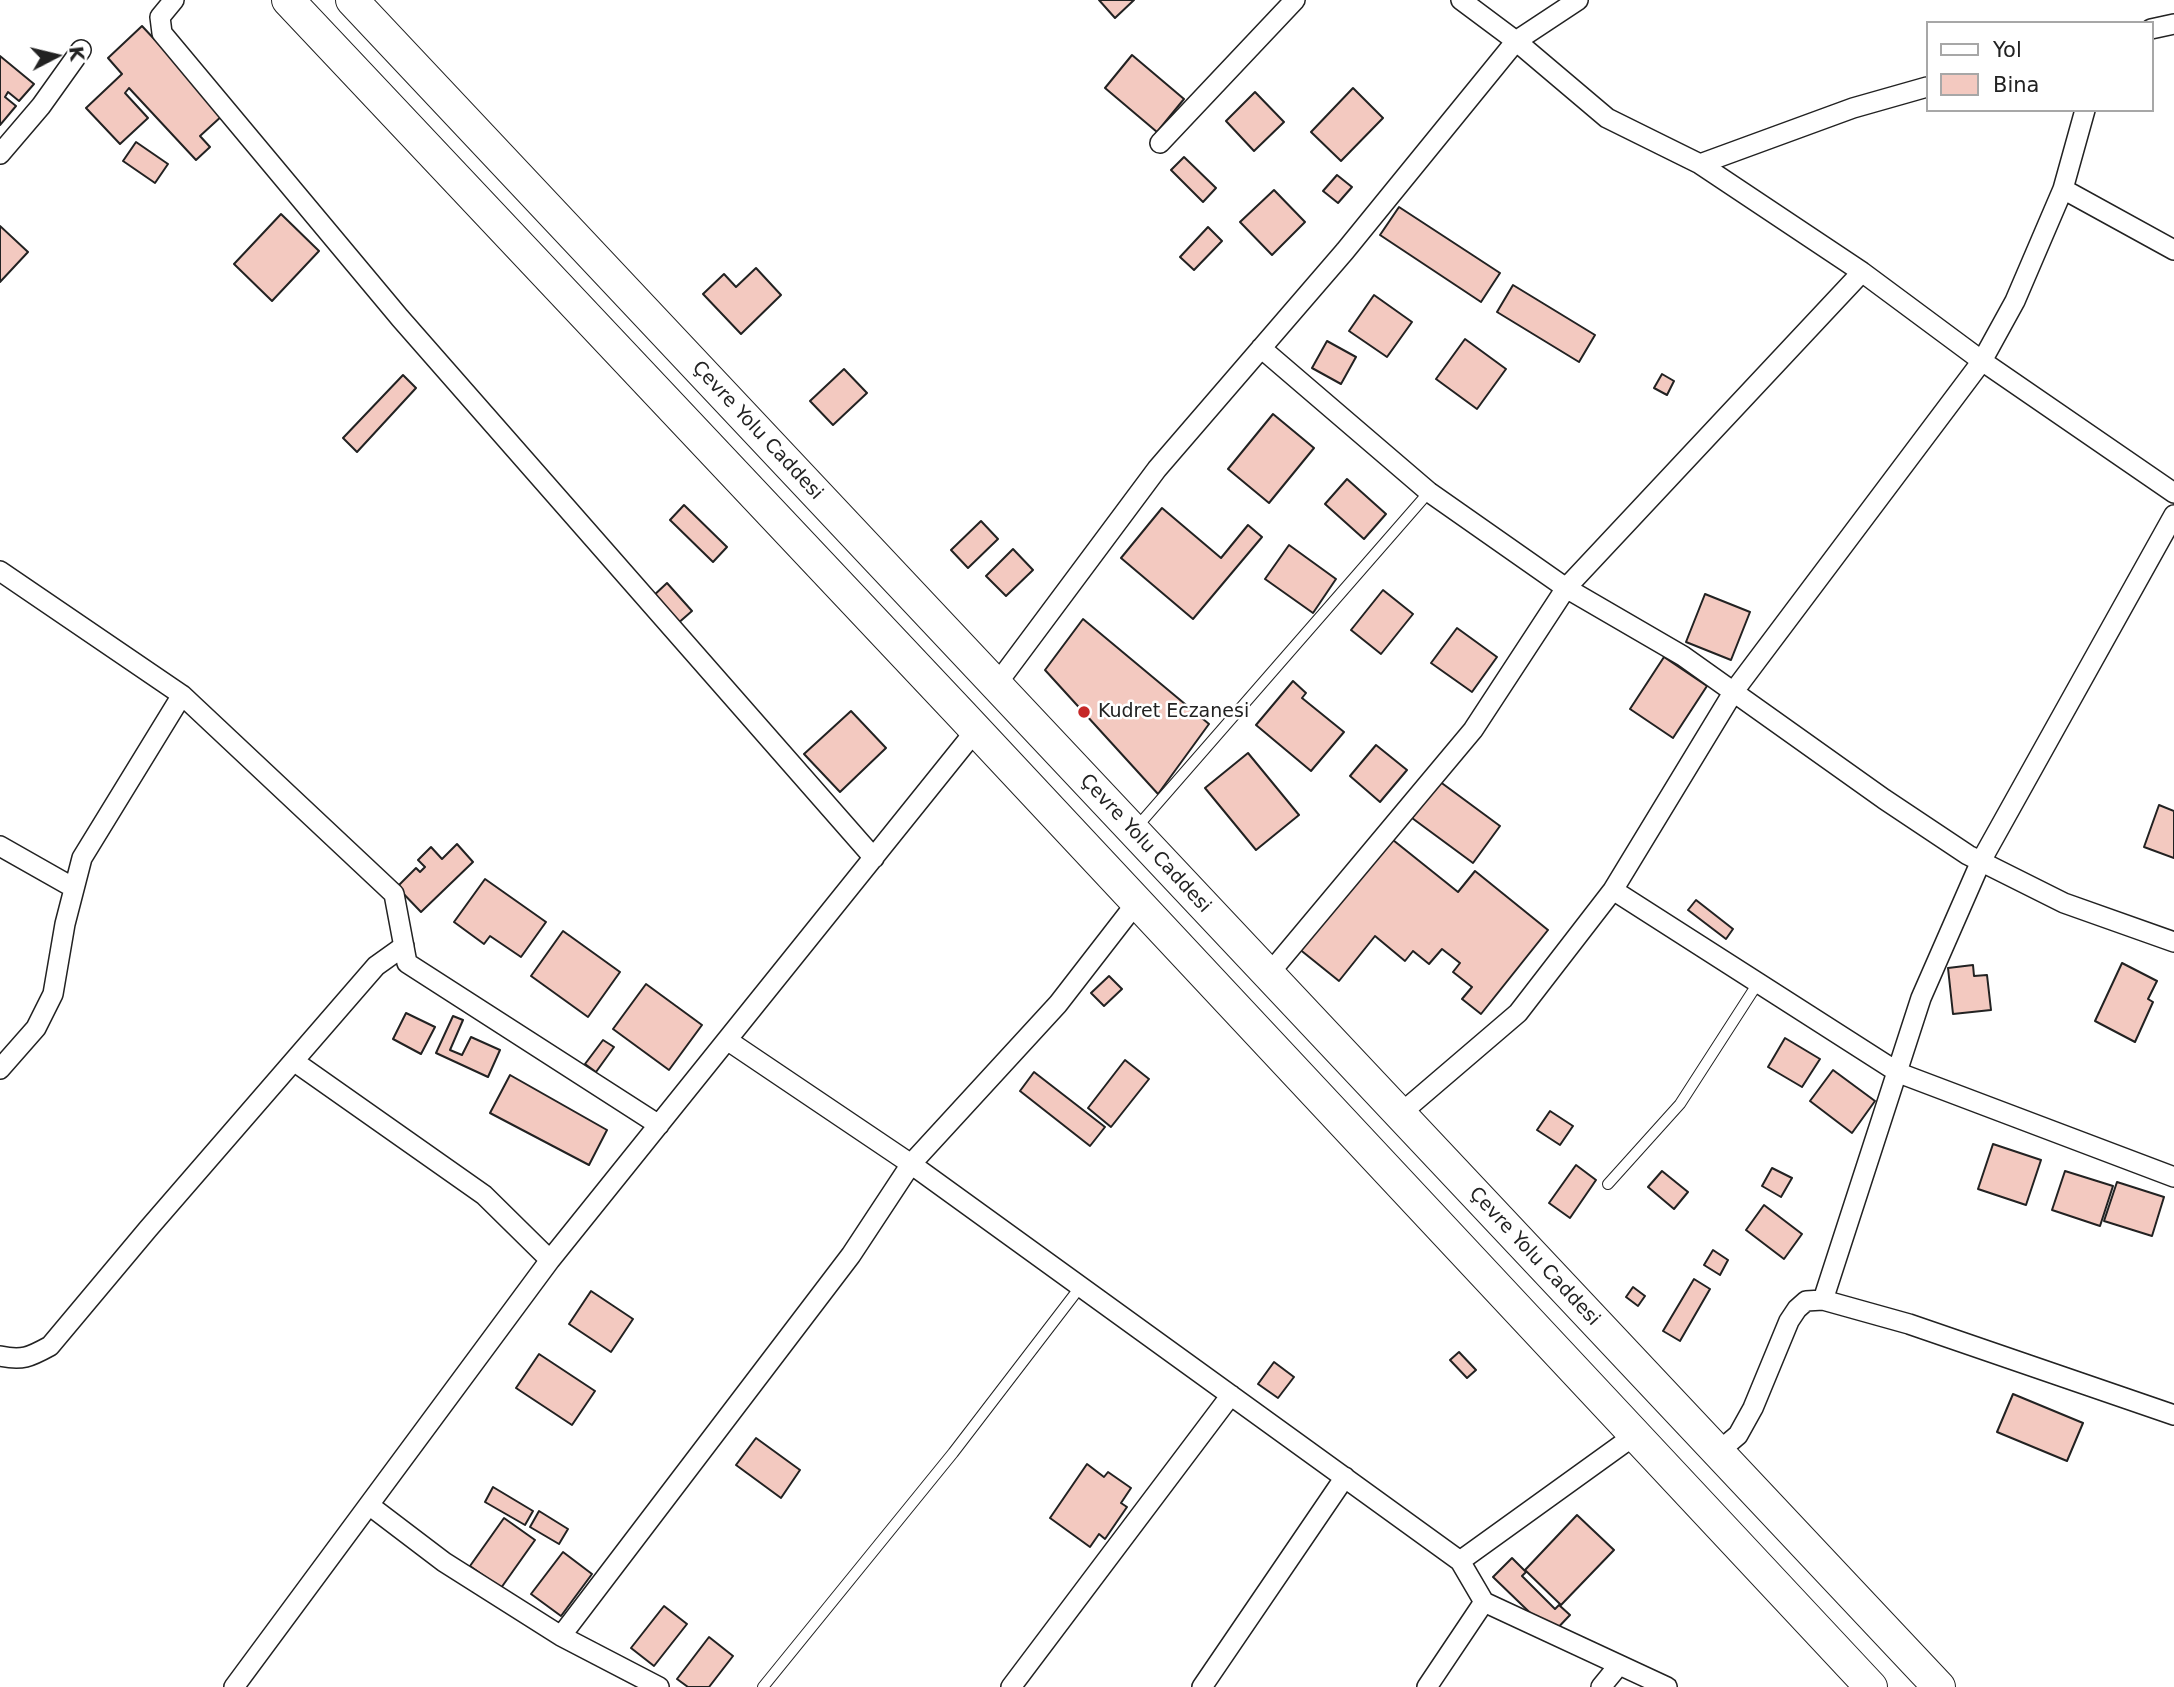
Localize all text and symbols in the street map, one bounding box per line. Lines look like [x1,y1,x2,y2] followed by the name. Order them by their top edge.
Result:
[21,21,91,91] north arrow
[1926,21,2153,112] legend
[1993,38,2022,62] text: Yol
[65,45,89,62] text: K
[1993,73,2039,97] text: Bina
[687,357,827,505] street label: Çevre Yolu Caddesi
[1098,701,1249,723] place label: Kudret Eczanesi
[1076,704,1092,720] marker: Kudret Eczanesi
[1075,770,1215,918] street label: Çevre Yolu Caddesi
[1464,1183,1604,1331] street label: Çevre Yolu Caddesi

